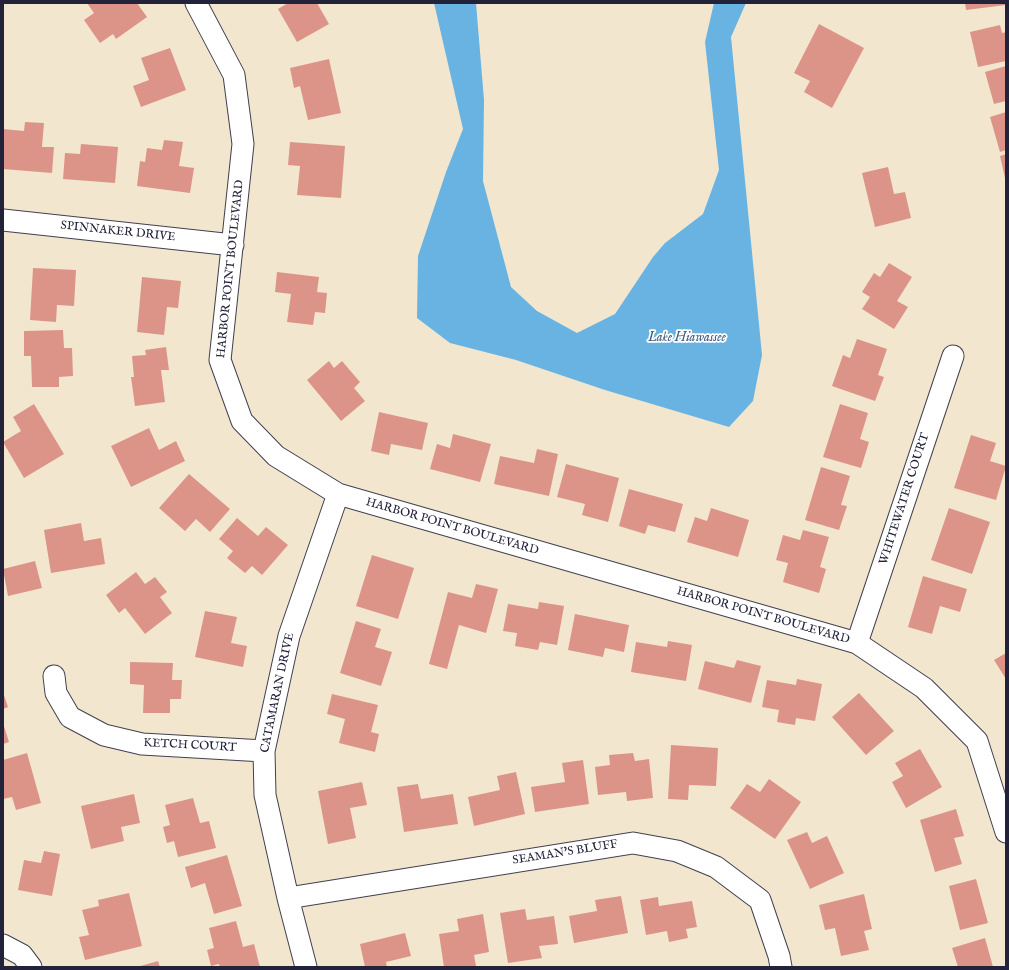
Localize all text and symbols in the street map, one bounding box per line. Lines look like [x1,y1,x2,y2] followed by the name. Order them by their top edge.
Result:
[214,179,248,359] street label: HARBOR POINT BOULEVARD
[60,219,176,245] street label: SPINNAKER DRIVE
[648,330,726,346] water label: Lake Hiawassee
[877,431,933,567] street label: WHITEWATER COURT
[364,495,540,559] street label: HARBOR POINT BOULEVARD
[675,584,851,648] street label: HARBOR POINT BOULEVARD
[258,632,298,754] street label: CATAMARAN DRIVE
[143,736,237,756] street label: KETCH COURT
[512,838,618,868] street label: SEAMAN'S BLUFF

